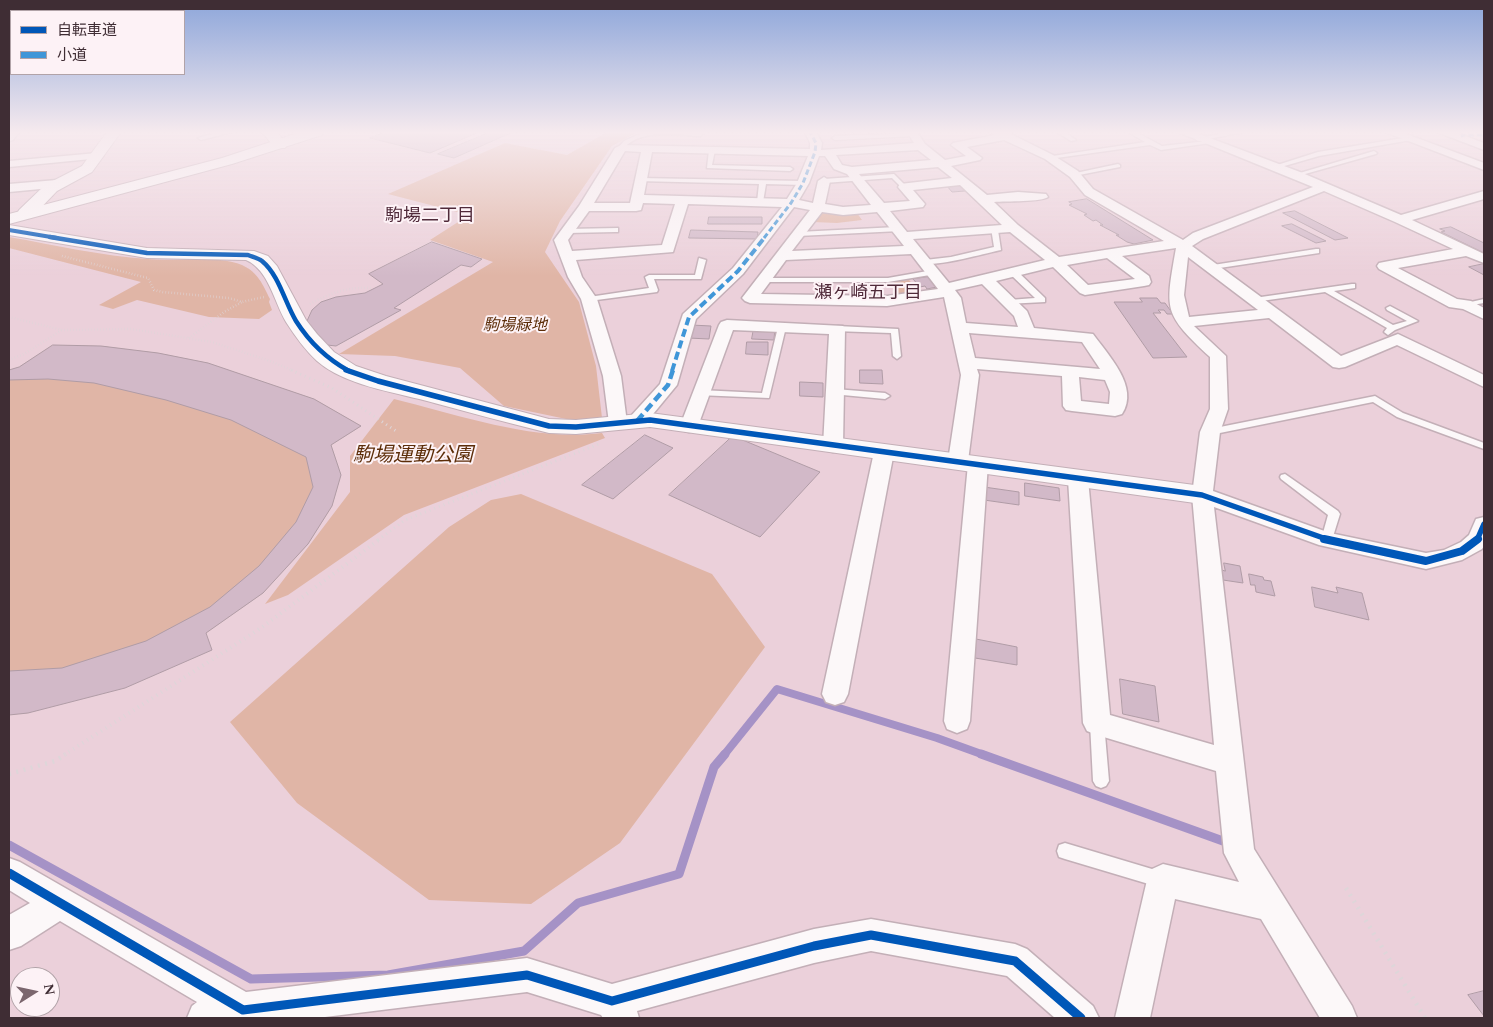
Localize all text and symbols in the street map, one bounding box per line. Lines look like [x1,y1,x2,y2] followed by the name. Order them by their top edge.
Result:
[10,10,185,75] legend
[57,19,117,42] text: 自転車道
[57,44,87,67] text: 小道
[385,206,475,228] district label: 駒場二丁目
[814,283,922,305] district label: 瀬ヶ崎五丁目
[483,317,547,337] park label: 駒場緑地
[353,445,473,469] park label: 駒場運動公園
[10,967,60,1017] north arrow
[38,982,61,997] text: N

